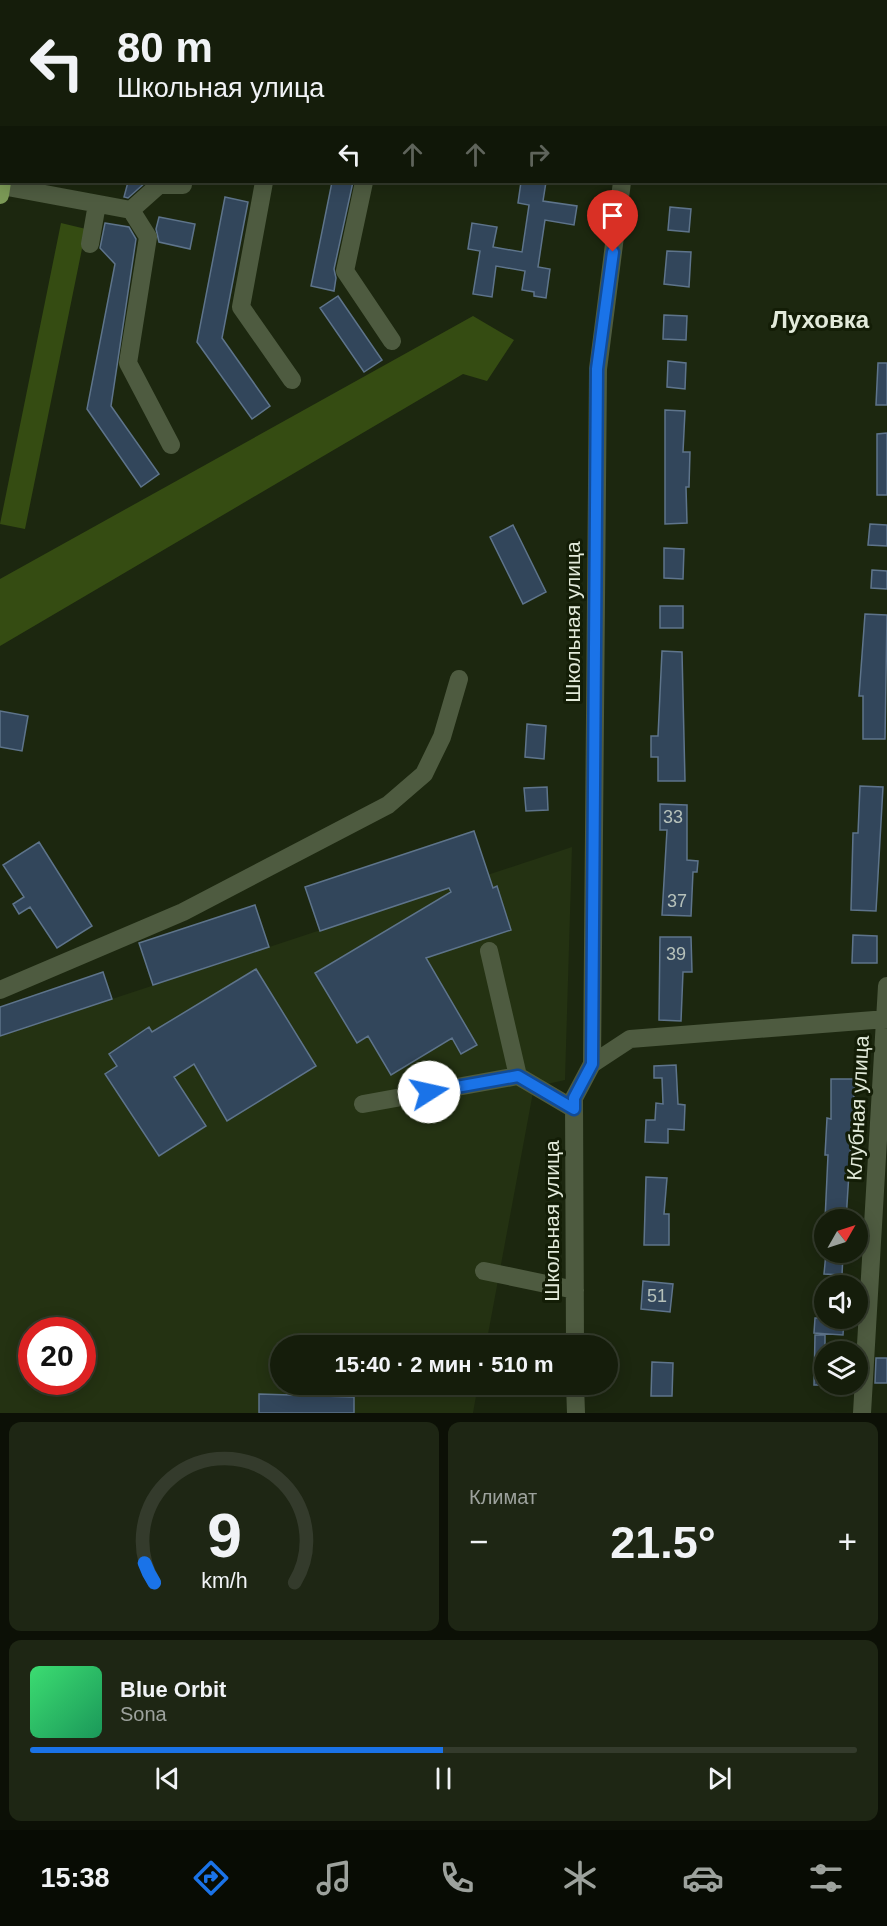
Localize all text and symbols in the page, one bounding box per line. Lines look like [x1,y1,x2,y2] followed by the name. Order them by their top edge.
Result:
[18,24,96,102] icon: left
[117,24,213,71] text: 80 m
[117,73,324,103] text: Школьная улица
[333,138,366,171] icon: left
[396,138,429,171] icon: ahead
[459,138,492,171] icon: ahead
[522,138,555,171] icon: right
[587,190,638,252] pin
[596,199,629,232] icon: arrive
[771,306,870,333] district label: Луховка
[561,541,584,703] street label: Школьная улица
[663,807,683,827] house number: 33
[667,891,687,911] house number: 37
[666,944,686,964] house number: 39
[842,1034,873,1181] street label: Клубная улица
[397,1060,461,1124] position arrow
[540,1140,563,1302] street label: Школьная улица
[814,1209,868,1263] north arrow
[814,1209,868,1395] map controls
[814,1275,868,1329] button: sound
[647,1286,667,1306] house number: 51
[18,1317,96,1395] speed limit sign: 20
[814,1341,868,1395] button: layers
[334,1352,554,1377] text: 15:40 · 2 мин · 510 m
[469,1486,537,1508] text: Климат
[207,1501,241,1570] text: 9
[610,1517,716,1568] text: 21.5°
[469,1523,488,1560] text: −
[838,1523,857,1560] text: +
[201,1570,247,1594] text: km/h
[120,1677,226,1702] text: Blue Orbit
[120,1703,167,1725] text: Sona
[151,1762,184,1795] icon: previous
[427,1762,460,1795] icon: pause
[703,1762,736,1795] icon: next
[190,1857,232,1899] icon: directions
[313,1857,355,1899] icon: music
[436,1857,478,1899] icon: phone
[559,1857,601,1899] icon: climate
[682,1857,724,1899] icon: car
[805,1857,847,1899] icon: filters
[40,1863,109,1893] text: 15:38

